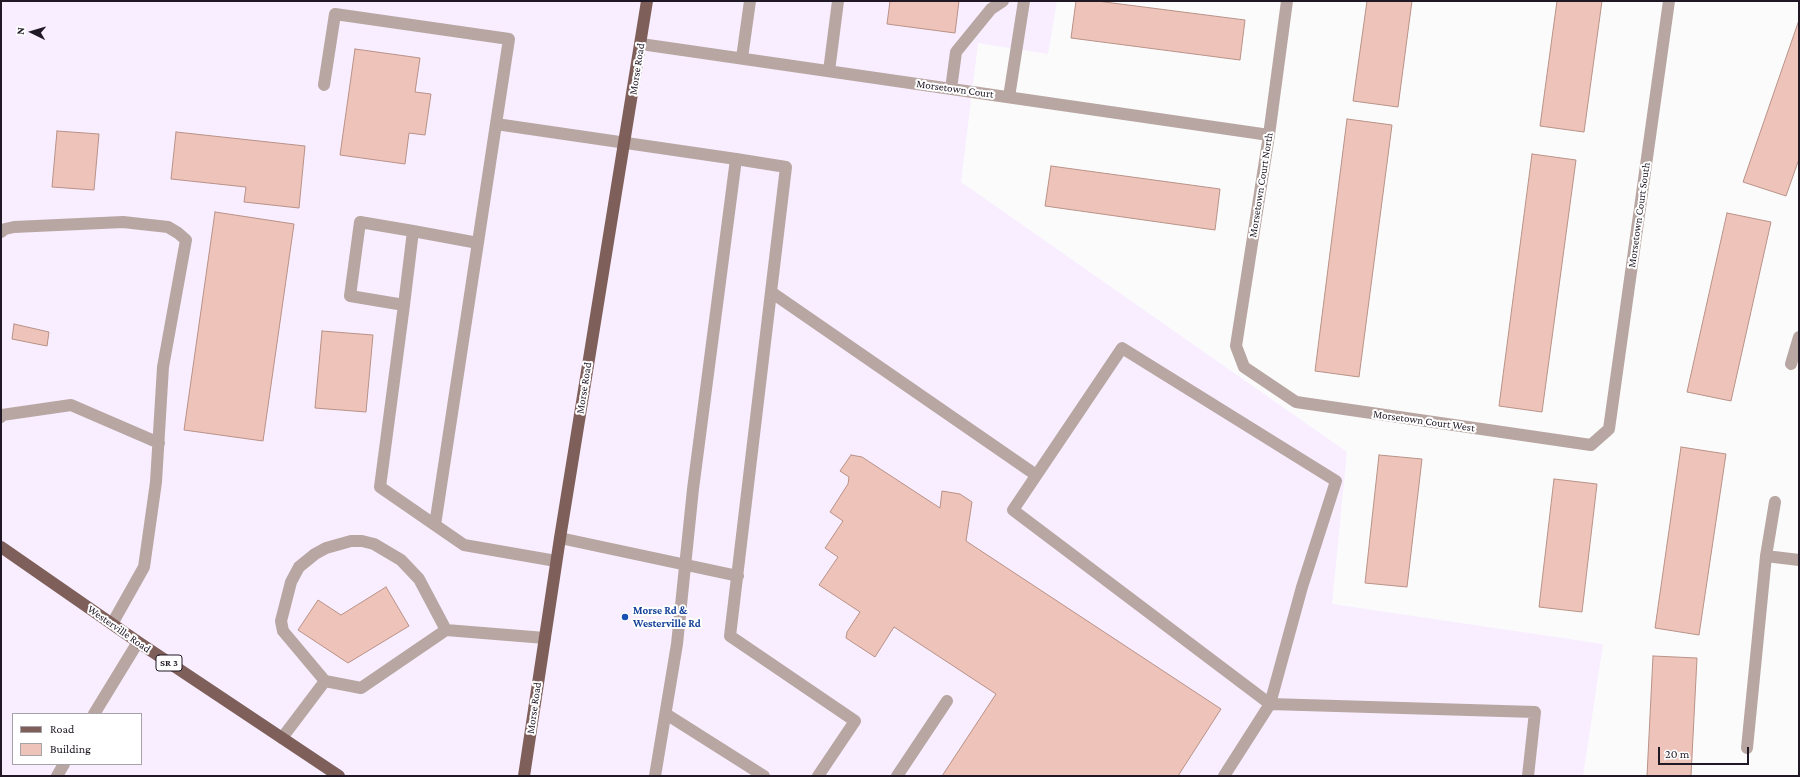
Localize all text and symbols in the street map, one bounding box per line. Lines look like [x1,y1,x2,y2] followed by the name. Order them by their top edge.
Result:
[12,12,52,52] north arrow
[14,27,26,35] text: N
[626,42,648,96] street label: Morse Road
[915,77,995,101] street label: Morsetown Court
[1246,132,1276,238] street label: Morsetown Court North
[1625,162,1653,268] street label: Morsetown Court South
[573,361,595,415] street label: Morse Road
[1372,407,1476,435] street label: Morsetown Court West
[85,602,153,656] street label: Westerville Road
[633,604,701,630] place label: Morse Rd & Westerville Rd
[620,612,630,622] marker: Morse Rd & Westerville Rd
[156,655,182,671] road number: SR 3
[524,681,544,735] street label: Morse Road
[12,713,142,765] legend
[50,722,74,736] text: Road
[1660,739,1751,765] scale bar
[50,742,91,756] text: Building
[1665,747,1689,761] text: 20 m

